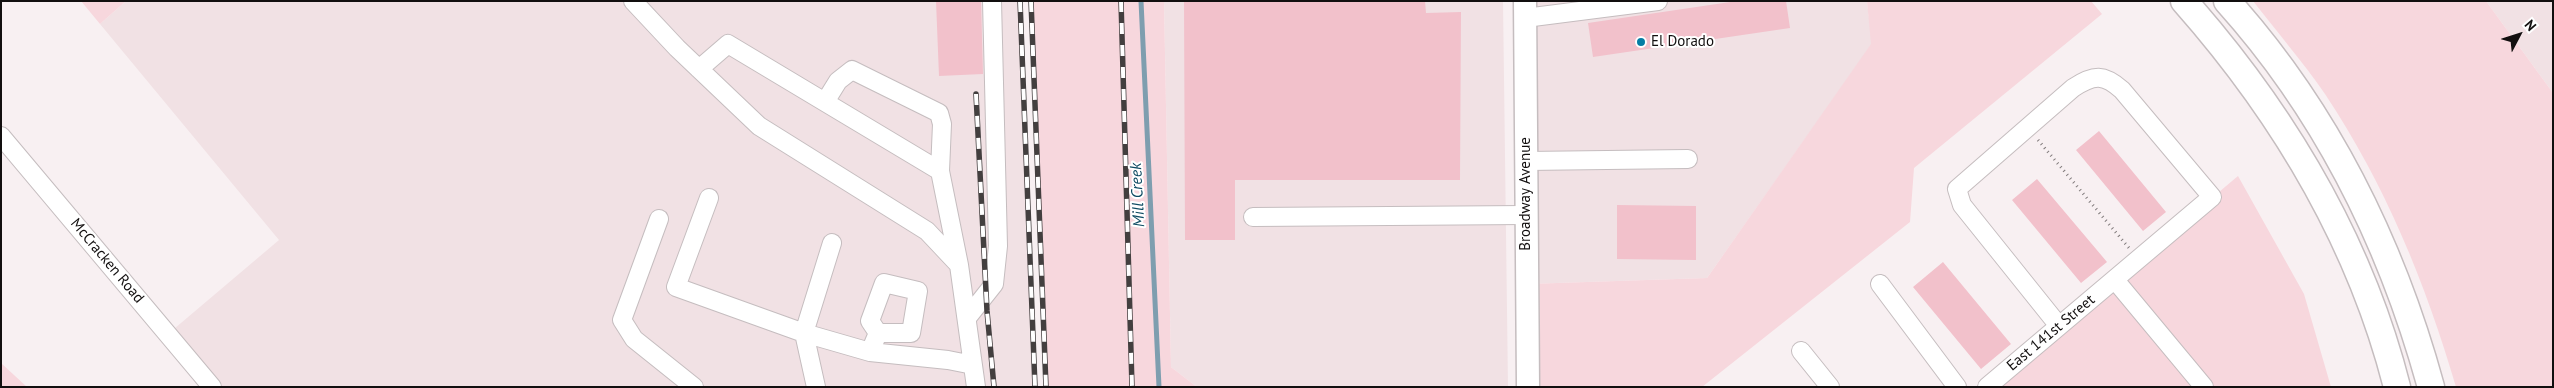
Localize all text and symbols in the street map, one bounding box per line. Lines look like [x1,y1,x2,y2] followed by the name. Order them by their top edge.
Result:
[2494,10,2544,60] north arrow
[2521,16,2540,35] text: N
[1651,33,1714,51] place label: El Dorado
[1635,36,1647,48] marker: El Dorado
[1517,137,1535,251] street label: Broadway Avenue
[1127,162,1149,228] water label: Mill Creek
[66,215,148,307] street label: McCracken Road
[2003,291,2099,375] street label: East 141st Street

